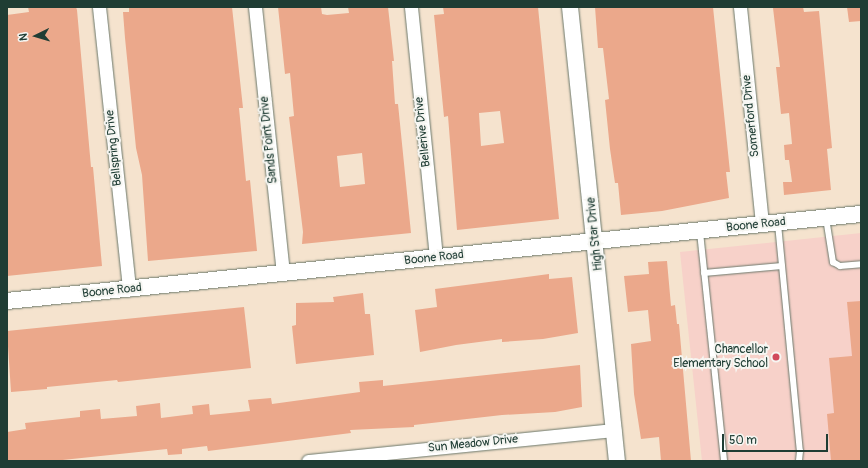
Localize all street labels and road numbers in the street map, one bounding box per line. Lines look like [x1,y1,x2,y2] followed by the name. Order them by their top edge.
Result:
[740,74,762,158] street label: Somerford Drive
[257,96,281,184] street label: Sands Point Drive
[412,96,434,168] street label: Bellerive Drive
[103,109,125,187] street label: Bellspring Drive
[584,196,606,272] street label: High Star Drive
[726,215,786,235] street label: Boone Road
[404,248,464,268] street label: Boone Road
[82,281,142,301] street label: Boone Road
[427,432,519,456] street label: Sun Meadow Drive

